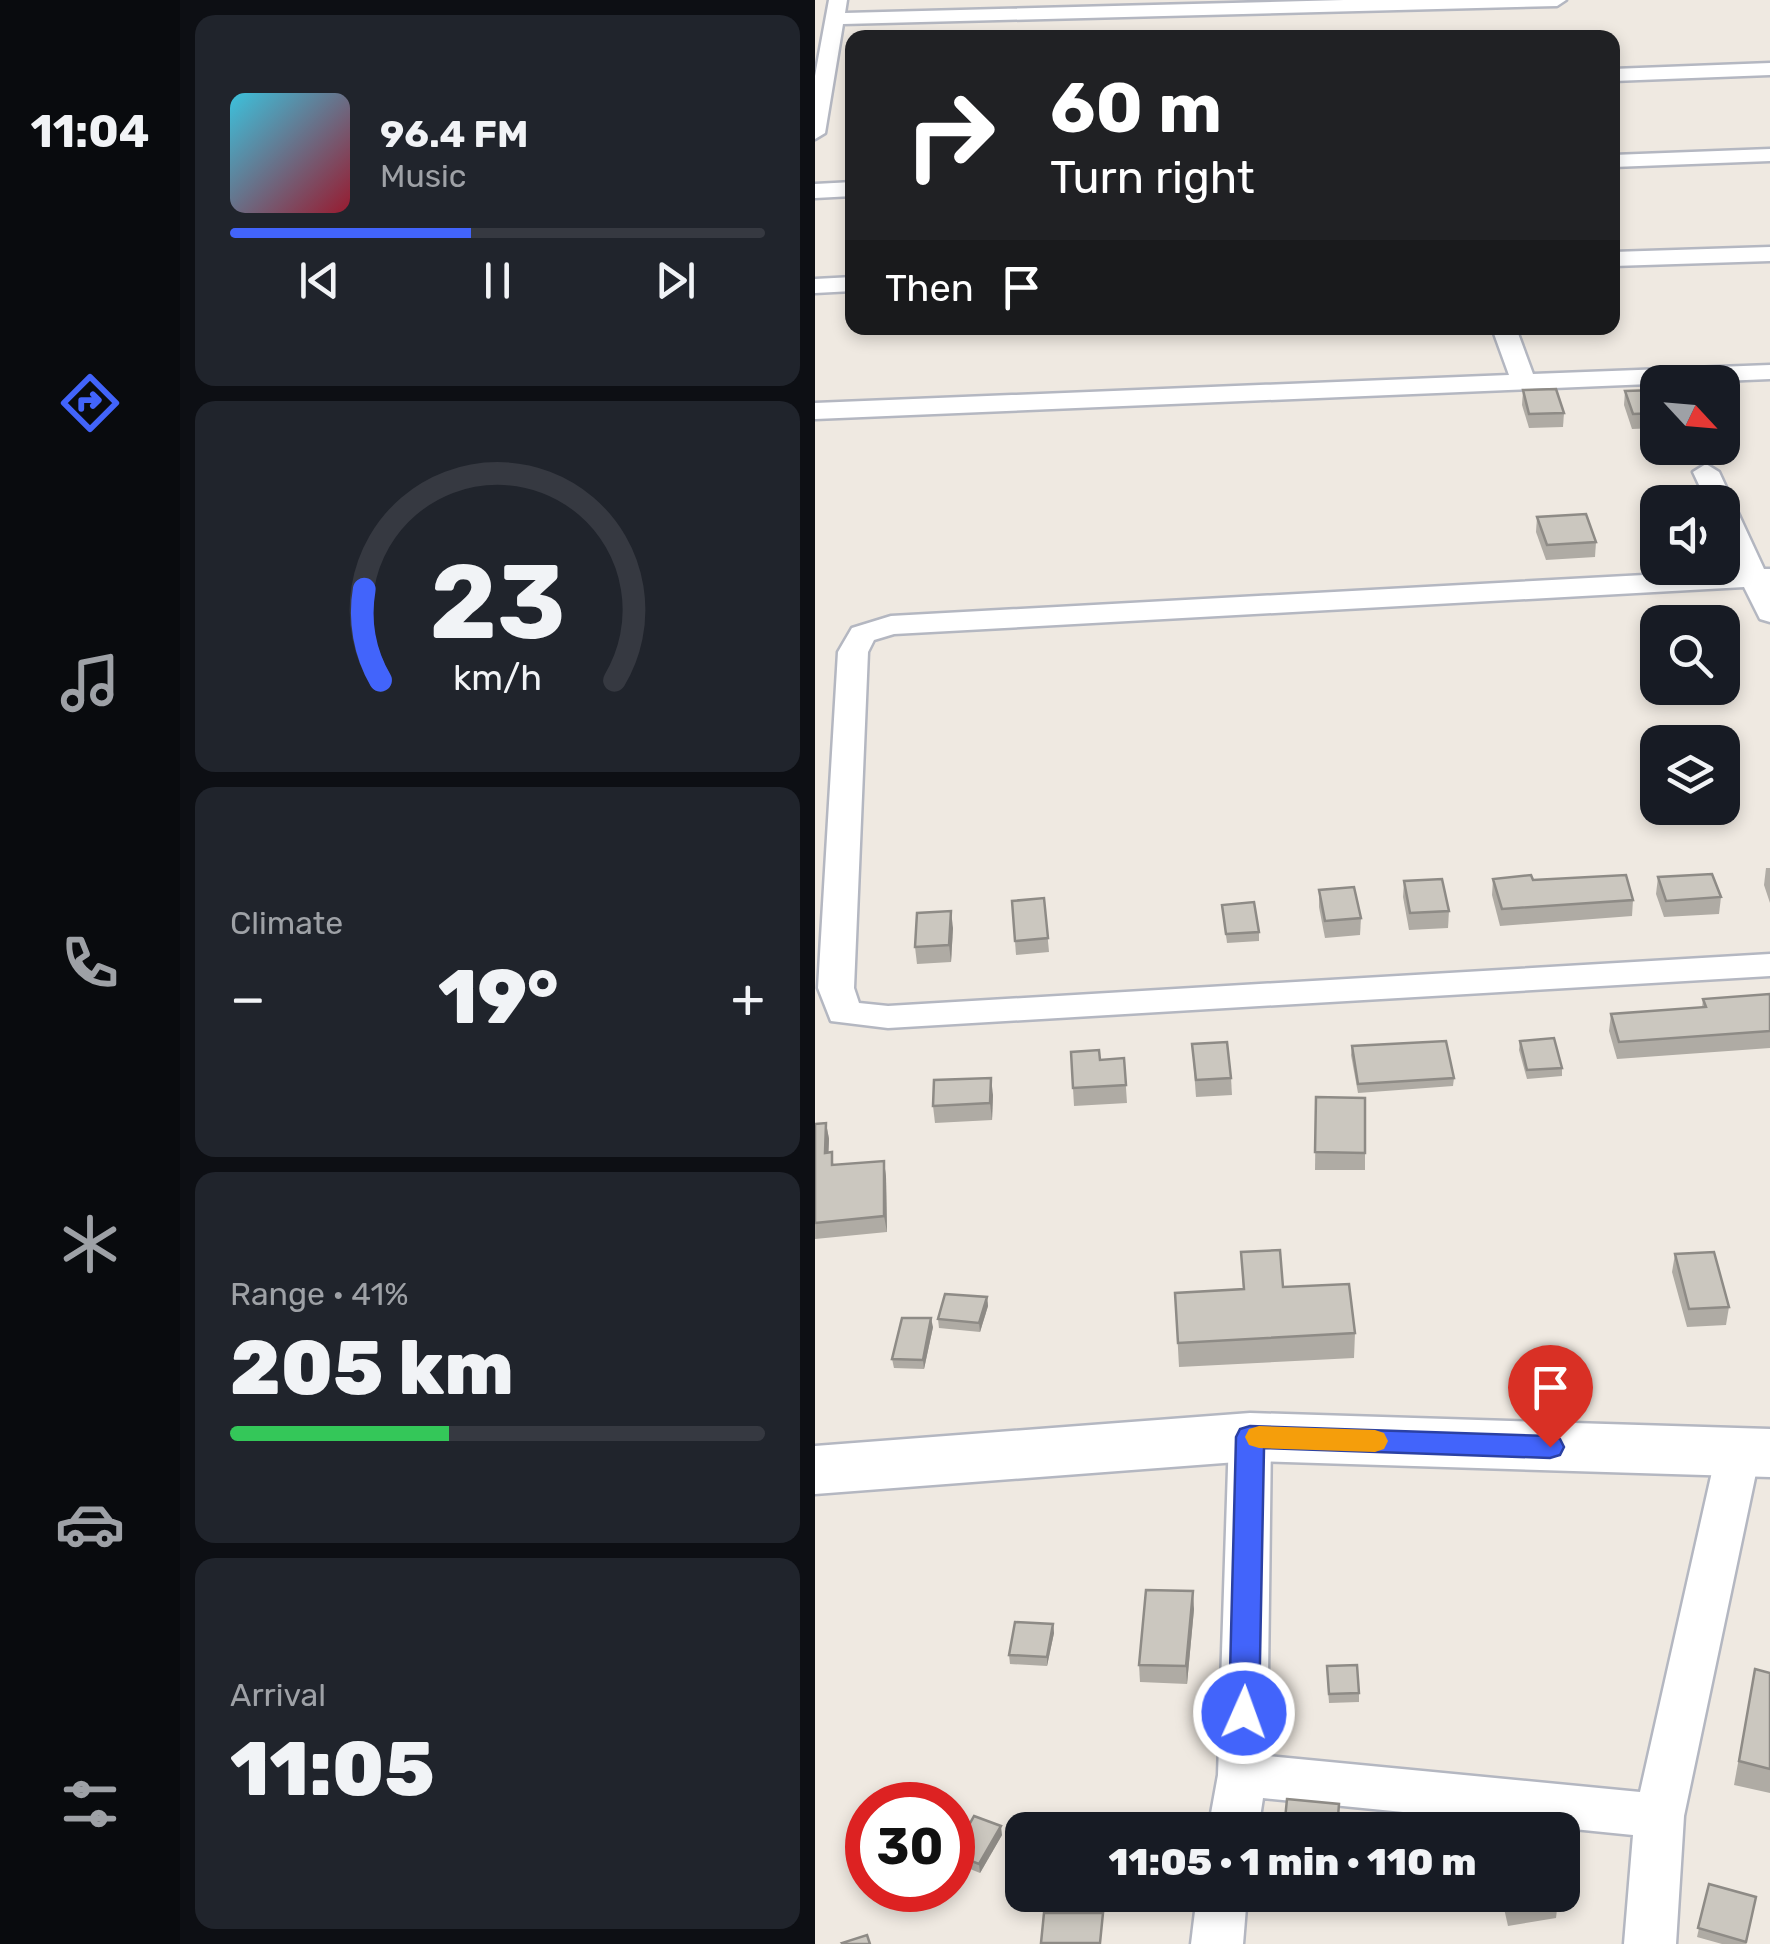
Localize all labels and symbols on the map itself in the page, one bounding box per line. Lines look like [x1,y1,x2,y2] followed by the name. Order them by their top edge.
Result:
[1640,365,1740,465] north arrow
[1508,1345,1593,1448] pin
[1192,1661,1296,1765] position arrow
[845,1782,975,1912] speed limit sign: 30

